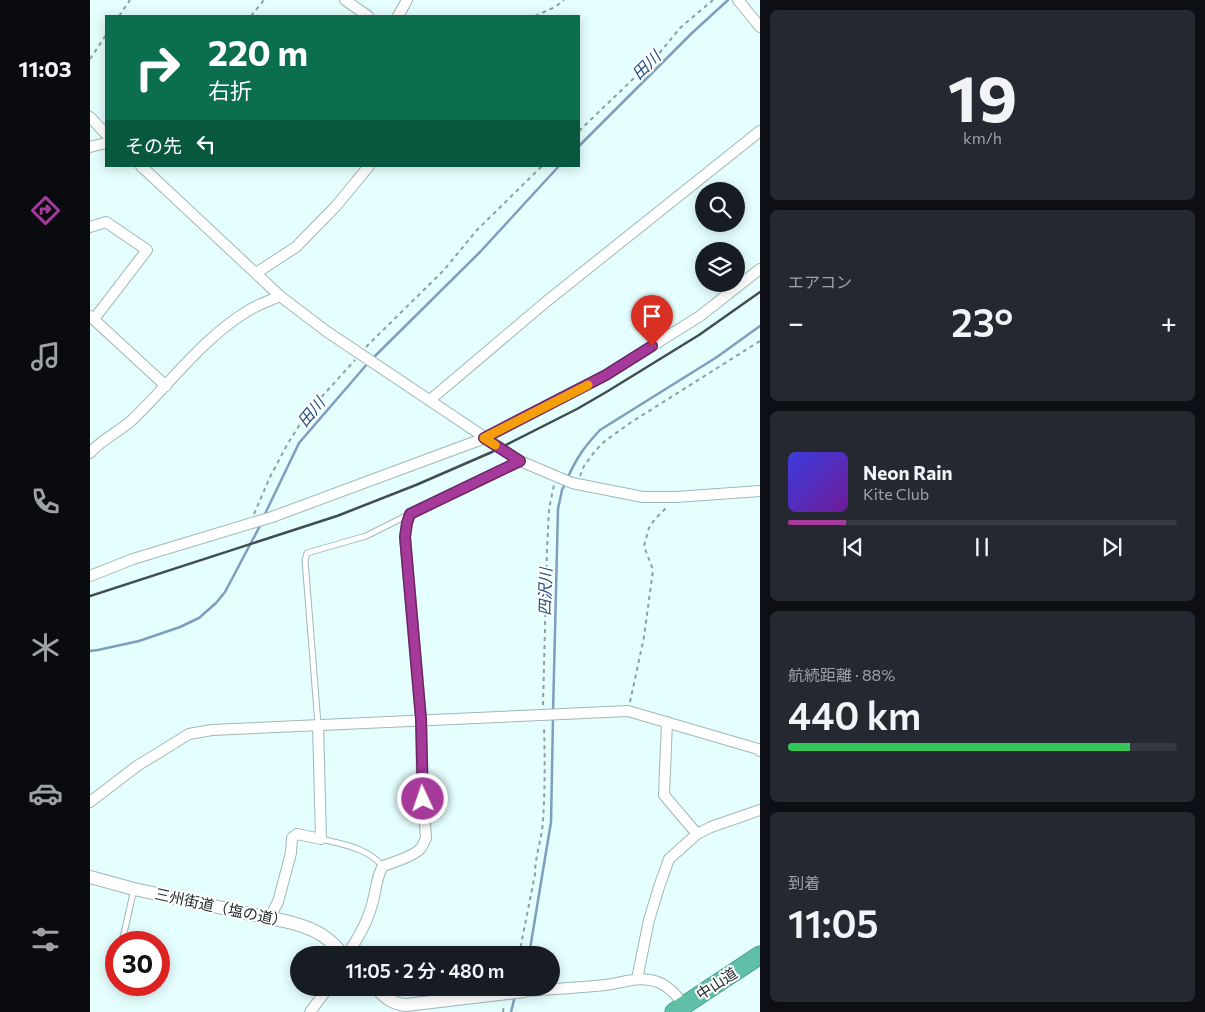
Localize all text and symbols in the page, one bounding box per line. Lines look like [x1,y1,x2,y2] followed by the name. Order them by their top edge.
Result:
[208,30,308,73] text: 220 m
[125,35,190,100] icon: right
[628,45,665,83] water label: 田川
[18,55,72,82] text: 11:03
[948,56,1017,135] text: 19
[208,77,252,104] text: 右折
[963,128,1002,147] text: km/h
[192,130,220,158] icon: left
[125,134,182,157] text: その先
[695,182,745,292] map controls
[695,182,745,232] button: search
[28,193,63,228] icon: directions
[695,242,745,292] button: layers
[788,272,852,291] text: エアコン
[631,295,673,346] pin
[951,298,1013,345] text: 23°
[638,302,666,330] icon: arrive
[788,305,804,339] text: −
[1161,305,1177,339] text: +
[28,339,63,374] icon: music
[293,392,329,430] water label: 田川
[863,461,953,484] text: Neon Rain
[28,484,63,519] icon: phone
[863,484,929,503] text: Kite Club
[839,533,867,561] icon: previous
[968,533,996,561] icon: pause
[1098,533,1126,561] icon: next
[535,566,554,616] water label: 四沢川
[28,630,63,665] icon: climate
[788,665,895,684] text: 航続距離 · 88%
[788,691,921,738] text: 440 km
[396,772,448,824] position arrow
[28,776,63,811] icon: car
[788,873,820,892] text: 到着
[153,884,289,930] street label: 三州街道（塩の道）
[788,899,879,946] text: 11:05
[28,922,63,957] icon: filters
[105,931,170,996] speed limit sign: 30
[346,959,504,982] text: 11:05 · 2 分 · 480 m
[693,963,740,1003] street label: 中山道

